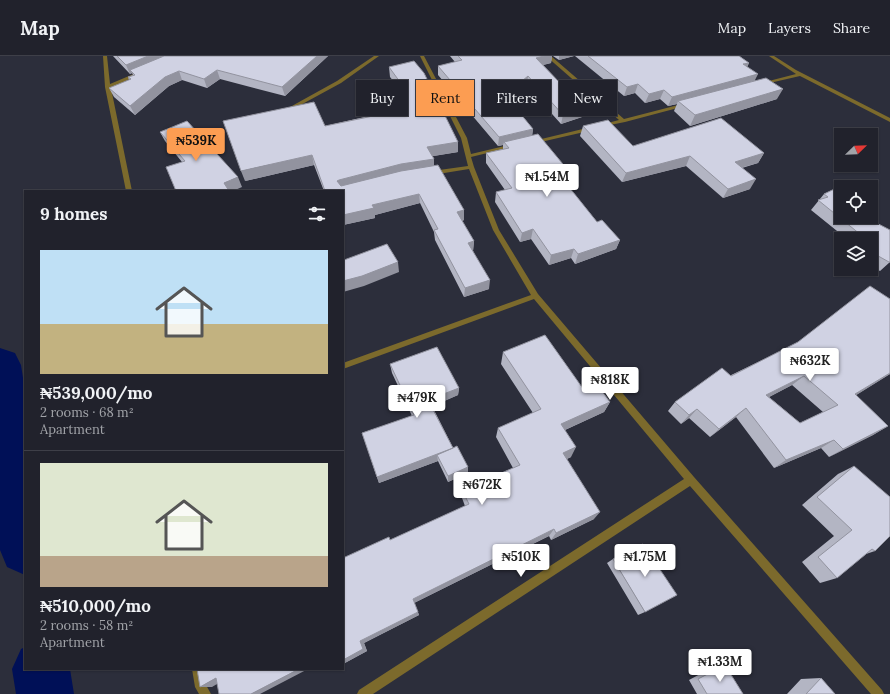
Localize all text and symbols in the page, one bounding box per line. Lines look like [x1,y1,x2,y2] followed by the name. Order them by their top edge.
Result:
[20,16,60,40] text: Map
[718,19,746,37] text: Map
[768,19,811,37] text: Layers
[833,19,870,37] text: Share
[356,80,408,116] chip: Buy
[416,80,474,116] chip: Rent
[482,80,551,116] chip: Filters
[559,80,617,116] chip: New
[168,128,224,162] pin: ₦539K
[834,128,878,172] north arrow
[834,128,878,276] map controls
[176,132,216,149] text: ₦539K
[514,164,580,198] pin: ₦1.54M
[525,168,569,185] text: ₦1.54M
[834,180,878,224] button: locate
[40,203,107,225] text: 9 homes
[306,203,328,225] icon: filters
[834,232,878,276] button: layers
[148,276,220,348] icon: home
[782,348,838,382] pin: ₦632K
[790,352,830,369] text: ₦632K
[582,367,638,401] pin: ₦818K
[591,371,629,388] text: ₦818K
[40,382,152,404] text: ₦539,000/mo
[389,385,445,419] pin: ₦479K
[397,389,437,406] text: ₦479K
[40,404,134,421] text: 2 rooms · 68 m²
[40,421,105,438] text: Apartment
[454,472,510,506] pin: ₦672K
[462,476,502,493] text: ₦672K
[148,489,220,561] icon: home
[493,544,549,578] pin: ₦510K
[612,544,678,578] pin: ₦1.75M
[501,548,541,565] text: ₦510K
[623,548,667,565] text: ₦1.75M
[40,595,151,617] text: ₦510,000/mo
[40,617,133,634] text: 2 rooms · 58 m²
[40,634,105,651] text: Apartment
[687,649,753,683] pin: ₦1.33M
[698,653,742,670] text: ₦1.33M

